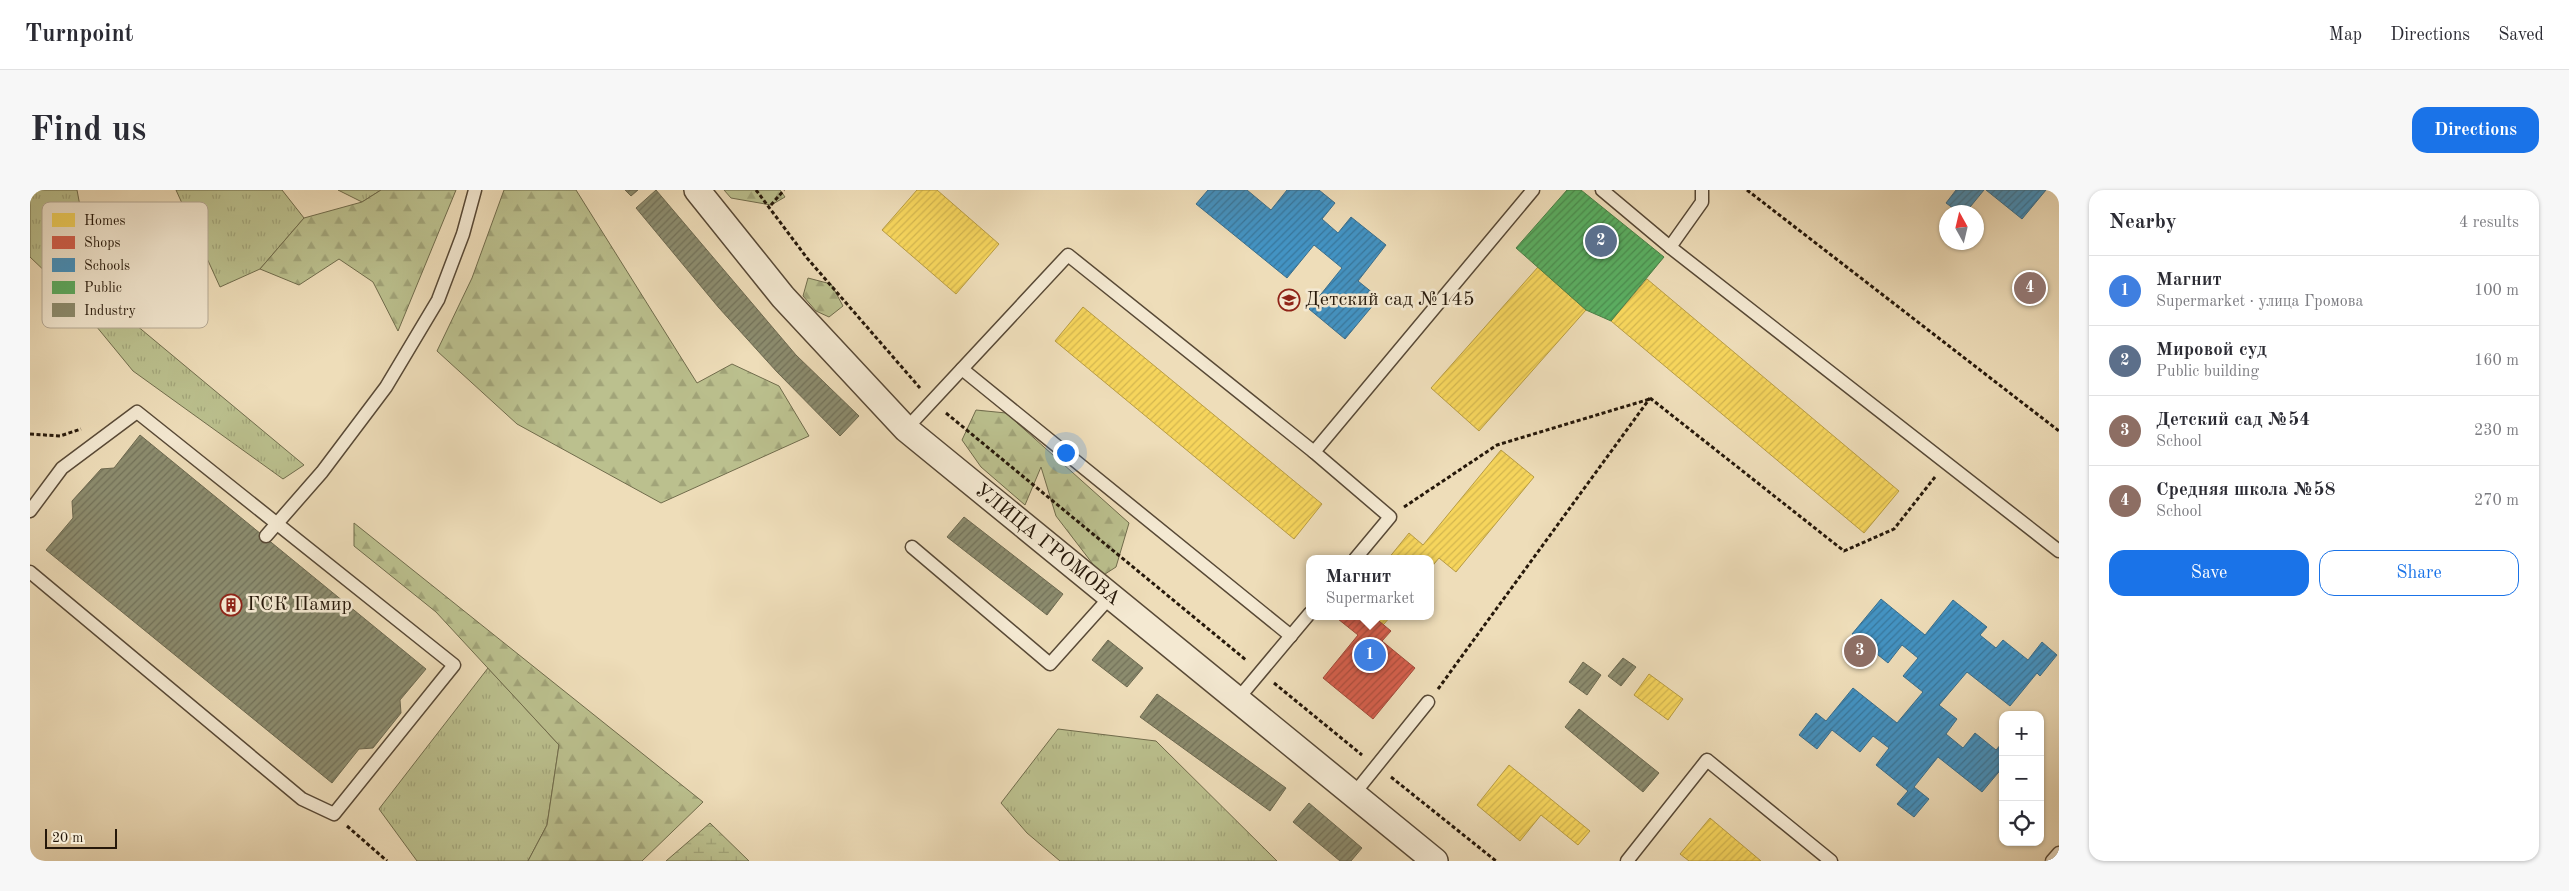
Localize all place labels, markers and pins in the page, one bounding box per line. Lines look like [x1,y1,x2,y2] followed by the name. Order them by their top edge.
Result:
[1585,222,1617,260] pin: 2
[2014,269,2046,307] pin: 4
[1277,288,1301,312] school or university icon: Детский сад №145
[1305,290,1474,310] place label: Детский сад №145
[219,593,243,617] building icon: ГСК Памир
[247,595,352,615] place label: ГСК Памир
[1844,632,1876,670] pin: 3
[1354,636,1386,674] pin: 1

